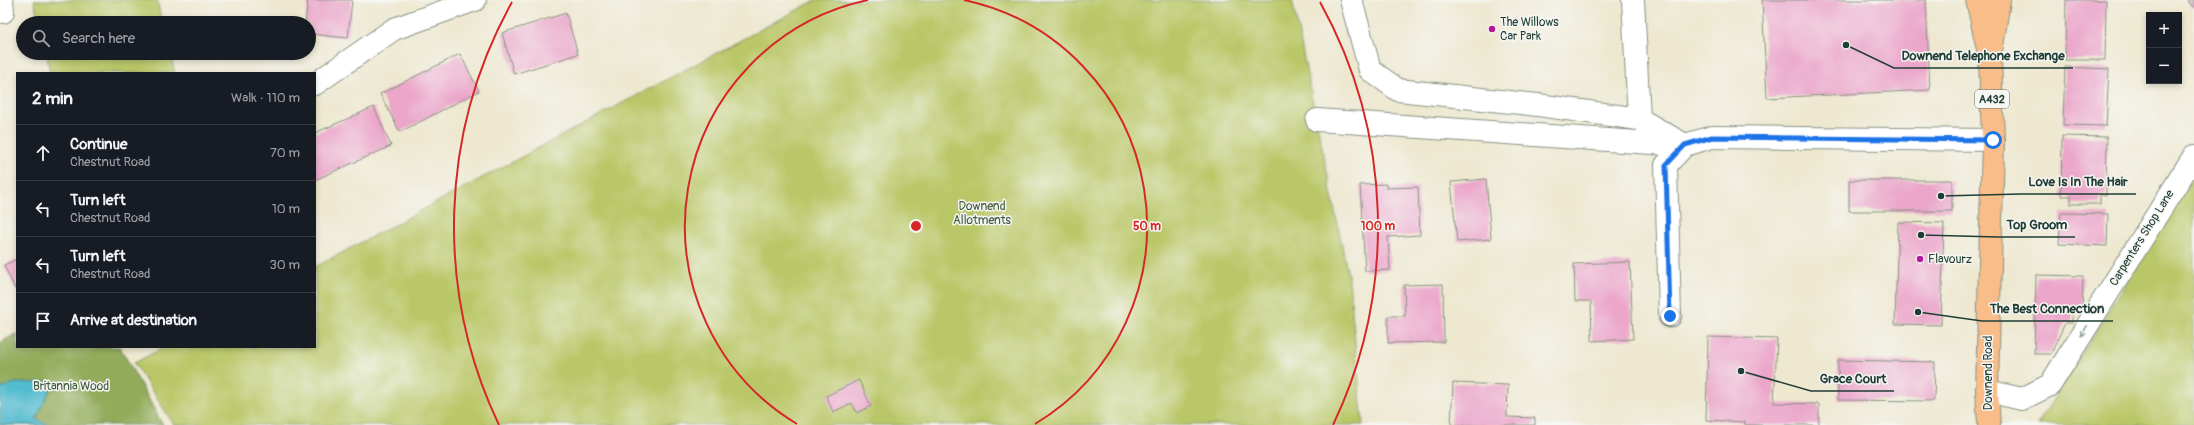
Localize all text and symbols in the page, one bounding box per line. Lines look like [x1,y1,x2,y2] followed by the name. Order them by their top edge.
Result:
[2146,12,2182,84] map controls
[2146,12,2182,48] button: +
[1500,15,1559,44] place label: The Willows Car Park
[16,16,316,60] search box
[1487,24,1497,34] marker: The Willows Car Park
[30,27,52,49] icon: search
[62,29,135,48] text: Search here
[1894,43,2073,68] callout: Downend Telephone Exchange
[1901,48,2065,64] text: Downend Telephone Exchange
[2146,48,2182,84] button: −
[32,88,73,109] text: 2 min
[231,90,300,106] text: Walk · 110 m
[1975,90,2009,108] road number: A432
[1984,131,2002,149] route start
[70,135,128,154] text: Continue
[32,142,54,164] icon: ahead
[270,145,300,161] text: 70 m
[70,154,150,170] text: Chestnut Road
[2021,169,2136,194] callout: Love Is In The Hair
[2028,174,2128,190] text: Love Is In The Hair
[2106,187,2178,289] street label: Carpenters Shop Lane
[70,191,126,210] text: Turn left
[32,198,54,220] icon: left
[953,199,1012,228] park label: Downend Allotments
[272,201,300,217] text: 10 m
[70,210,150,226] text: Chestnut Road
[1998,212,2075,237] callout: Top Groom
[2006,217,2068,233] text: Top Groom
[909,219,923,233] centre of rings
[1133,219,1161,234] text: 50 m
[1361,219,1396,234] text: 100 m
[70,247,126,266] text: Turn left
[1928,252,1972,267] place label: Flavourz
[32,254,54,276] icon: left
[1915,254,1925,264] marker: Flavourz
[270,257,300,273] text: 30 m
[70,266,150,282] text: Chestnut Road
[1982,296,2113,321] callout: The Best Connection
[1989,301,2105,317] text: The Best Connection
[1661,307,1679,325] route end
[32,310,54,332] icon: arrive
[70,311,197,330] text: Arrive at destination
[2079,325,2087,337] one-way arrow
[1981,336,1996,410] street label: Downend Road
[1811,366,1894,391] callout: Grace Court
[1820,371,1887,387] text: Grace Court
[33,379,109,394] park label: Britannia Wood

